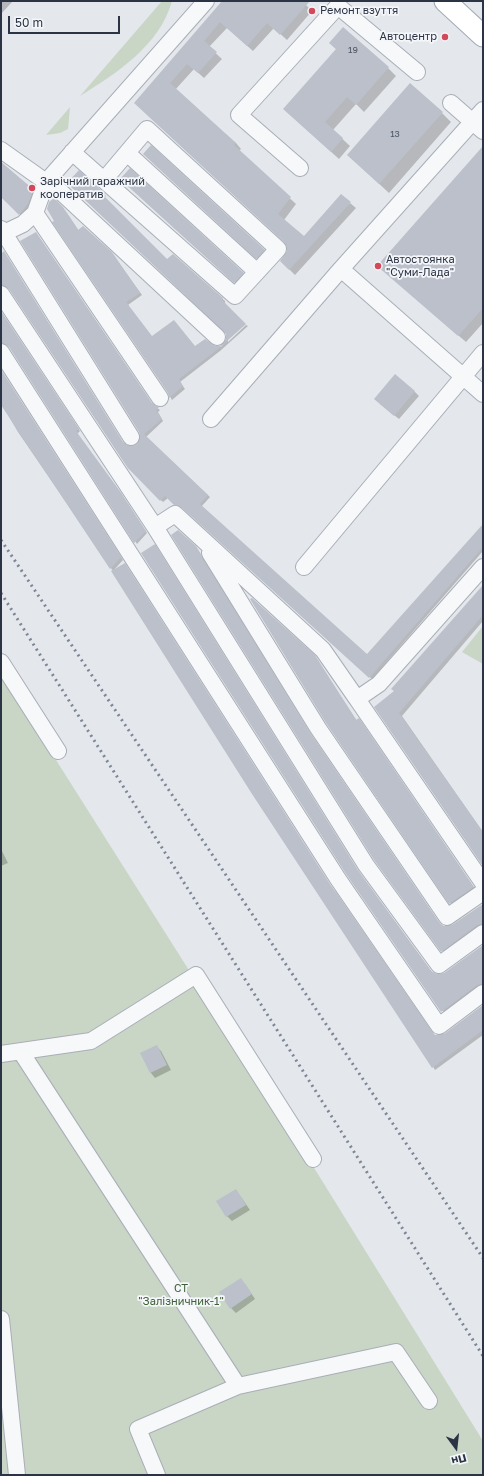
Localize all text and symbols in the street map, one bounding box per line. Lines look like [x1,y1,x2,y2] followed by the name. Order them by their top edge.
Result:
[320,4,398,18] place label: Ремонт взуття
[307,6,317,16] marker: Ремонт взуття
[10,8,122,34] scale bar
[15,15,43,30] text: 50 m
[380,30,437,44] place label: Автоцентр
[440,32,450,42] marker: Автоцентр
[348,45,358,55] house number: 19
[390,129,400,139] house number: 13
[40,175,145,201] place label: Зарічний гаражний кооператив
[27,183,37,193] marker: Зарічний гаражний кооператив
[386,253,455,279] place label: Автостоянка "Суми-Лада"
[373,261,383,271] marker: Автостоянка "Суми-Лада"
[138,1282,224,1308] park label: СТ "Залізничник-1"
[436,1428,476,1468] north arrow
[450,1452,468,1468] text: Пн

